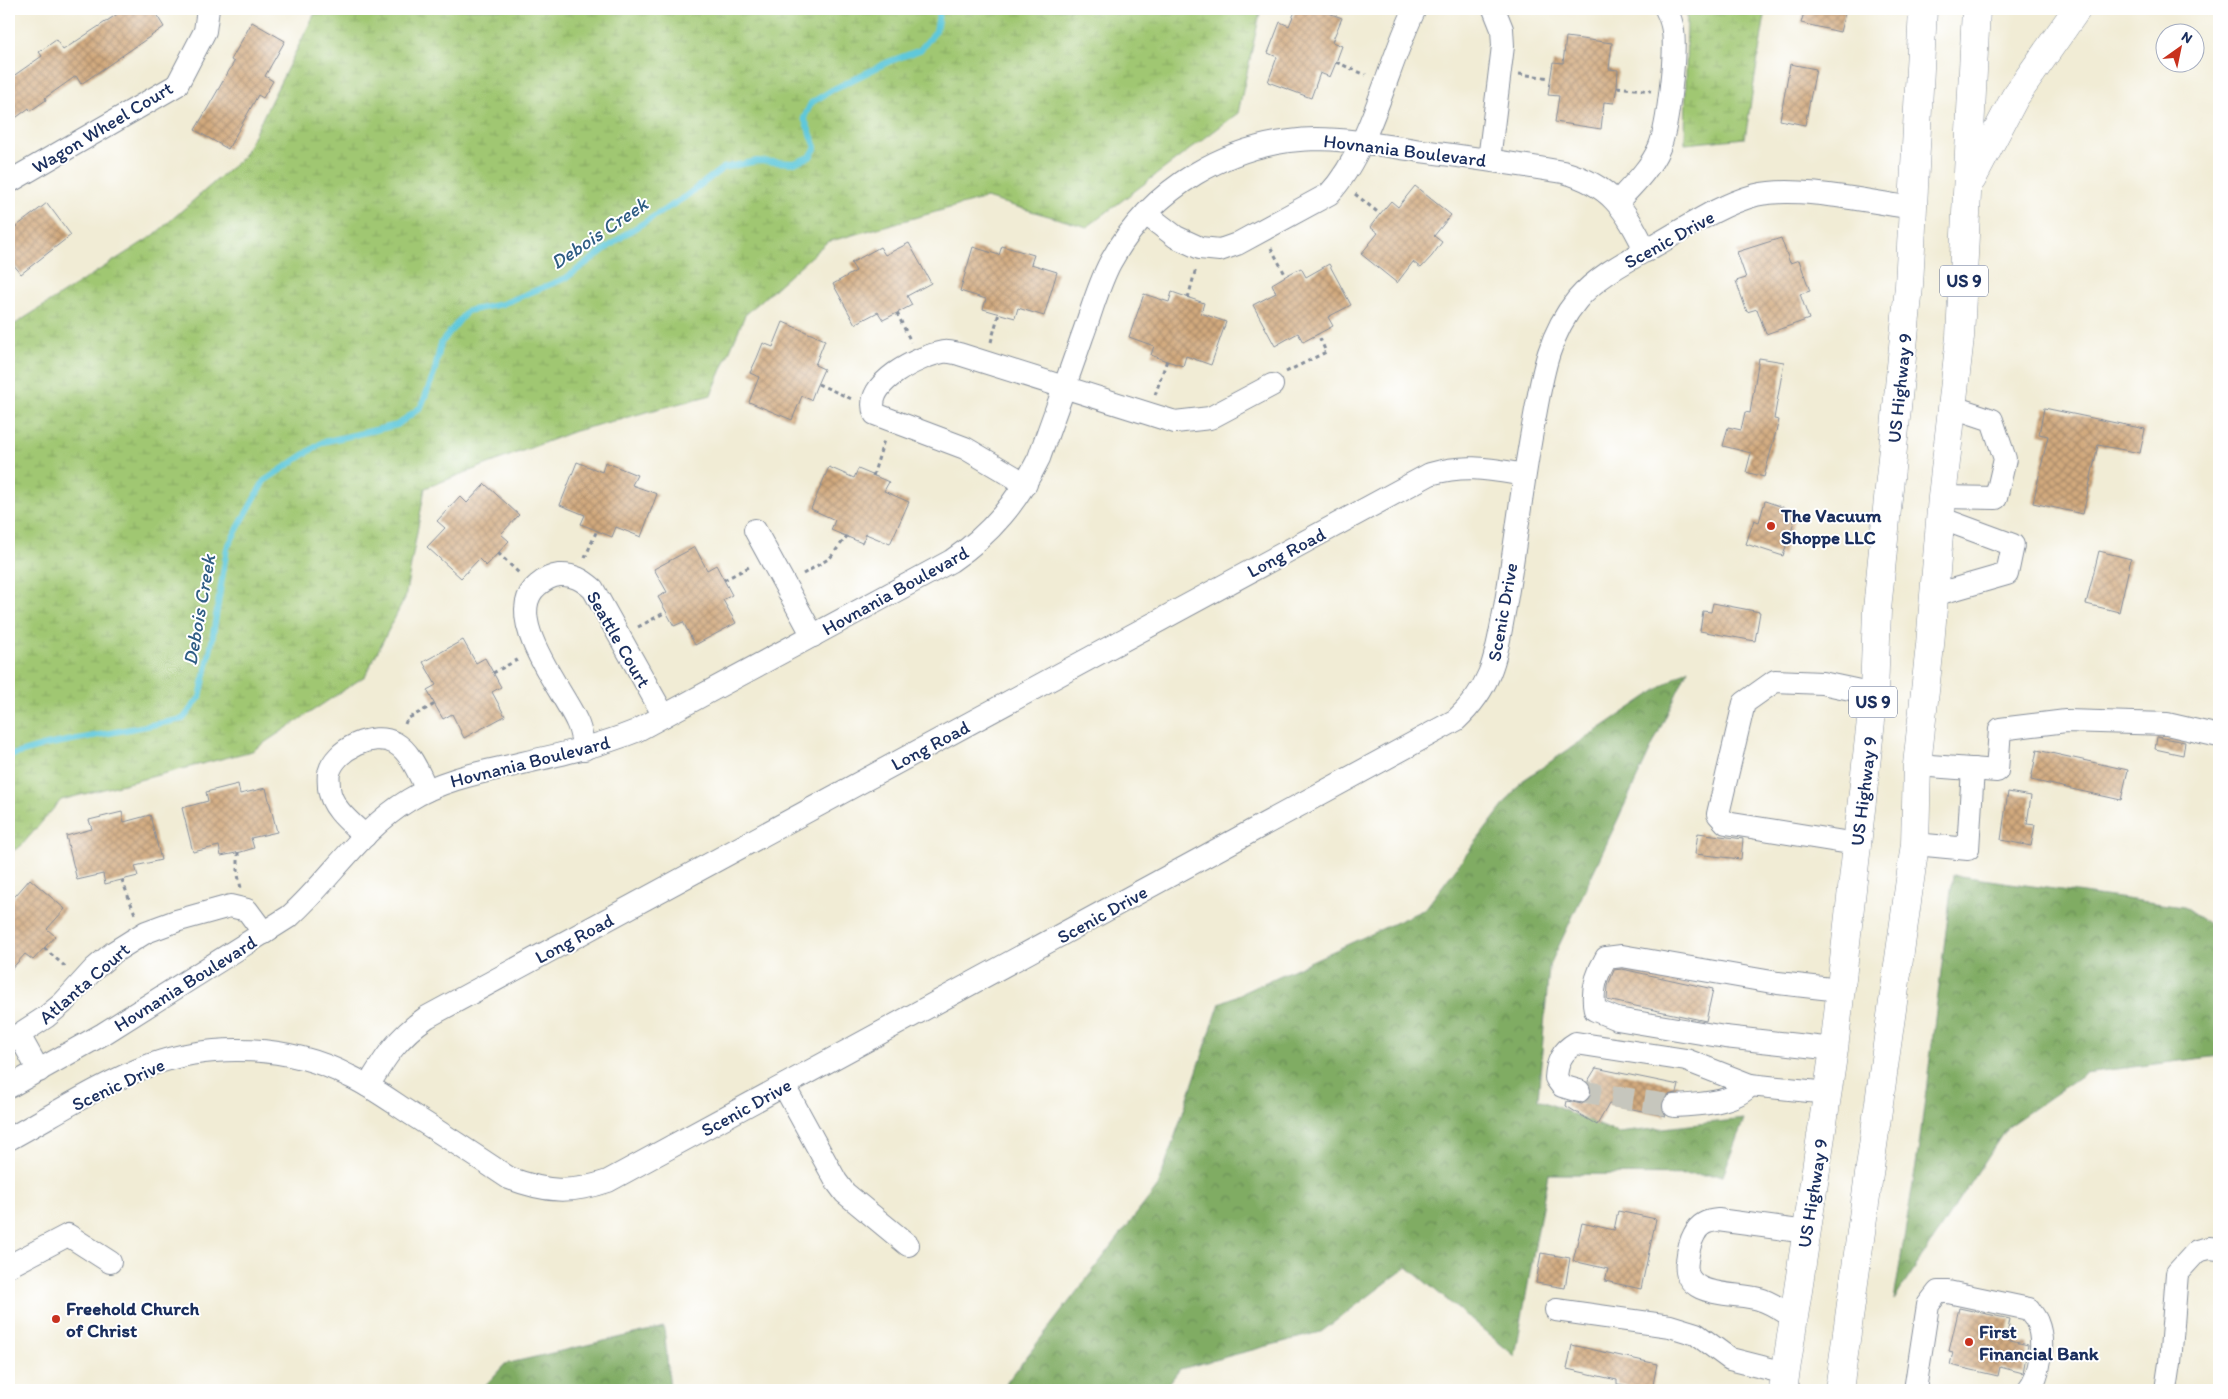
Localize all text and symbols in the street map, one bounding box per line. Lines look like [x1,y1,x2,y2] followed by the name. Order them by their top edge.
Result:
[2156,22,2206,72] north arrow
[2178,28,2195,47] text: N
[28,76,177,179] street label: Wagon Wheel Court
[1322,129,1488,172] street label: Hovnania Boulevard
[546,191,654,274] water label: Debois Creek
[1620,205,1718,274] street label: Scenic Drive
[1940,266,1988,296] road number: US 9
[1882,332,1917,444] street label: US Highway 9
[1780,504,1881,549] place label: The Vacuum Shoppe LLC
[1765,520,1777,532] marker: The Vacuum Shoppe LLC
[1243,522,1330,583] street label: Long Road
[818,540,973,640] street label: Hovnania Boulevard
[177,551,221,667] water label: Debois Creek
[1483,561,1522,663] street label: Scenic Drive
[582,587,656,692] street label: Seattle Court
[1849,686,1897,718] road number: US 9
[887,715,974,776] street label: Long Road
[448,730,613,792] street label: Hovnania Boulevard
[1845,735,1882,847] street label: US Highway 9
[1053,880,1151,949] street label: Scenic Drive
[531,908,618,969] street label: Long Road
[110,930,261,1037] street label: Hovnania Boulevard
[34,938,134,1029] street label: Atlanta Court
[68,1053,168,1116] street label: Scenic Drive
[697,1073,795,1142] street label: Scenic Drive
[1792,1137,1832,1249] street label: US Highway 9
[66,1297,200,1342] place label: Freehold Church of Christ
[50,1313,62,1325] marker: Freehold Church of Christ
[1979,1320,2099,1365] place label: First Financial Bank
[1963,1336,1975,1348] marker: First Financial Bank

